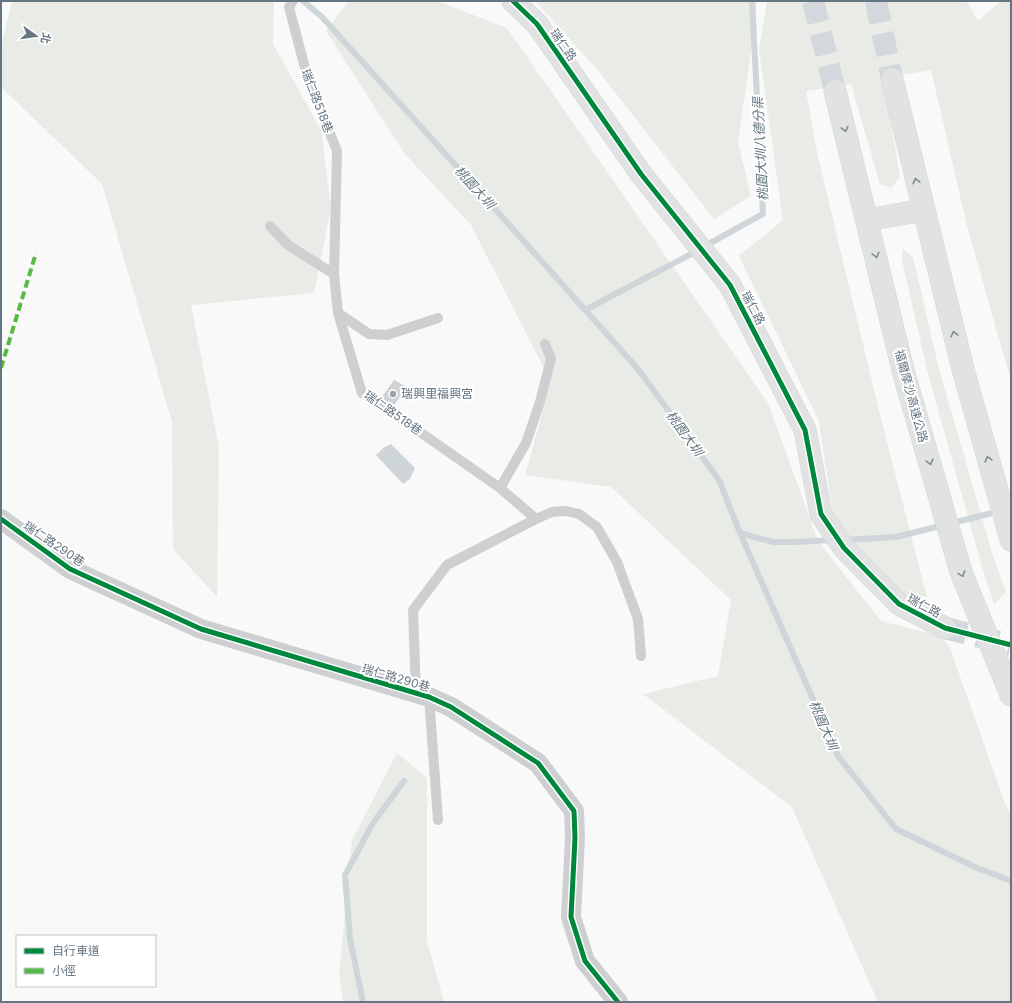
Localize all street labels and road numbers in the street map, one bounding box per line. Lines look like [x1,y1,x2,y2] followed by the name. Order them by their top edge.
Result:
[547,26,580,64] street label: 瑞仁路
[298,67,337,135] street label: 瑞仁路518巷
[738,288,769,327] street label: 瑞仁路
[892,348,931,444] street label: 福爾摩沙高速公路
[361,387,425,438] street label: 瑞仁路518巷
[21,518,88,569] street label: 瑞仁路290巷
[905,590,944,621] street label: 瑞仁路
[360,661,432,694] street label: 瑞仁路290巷

